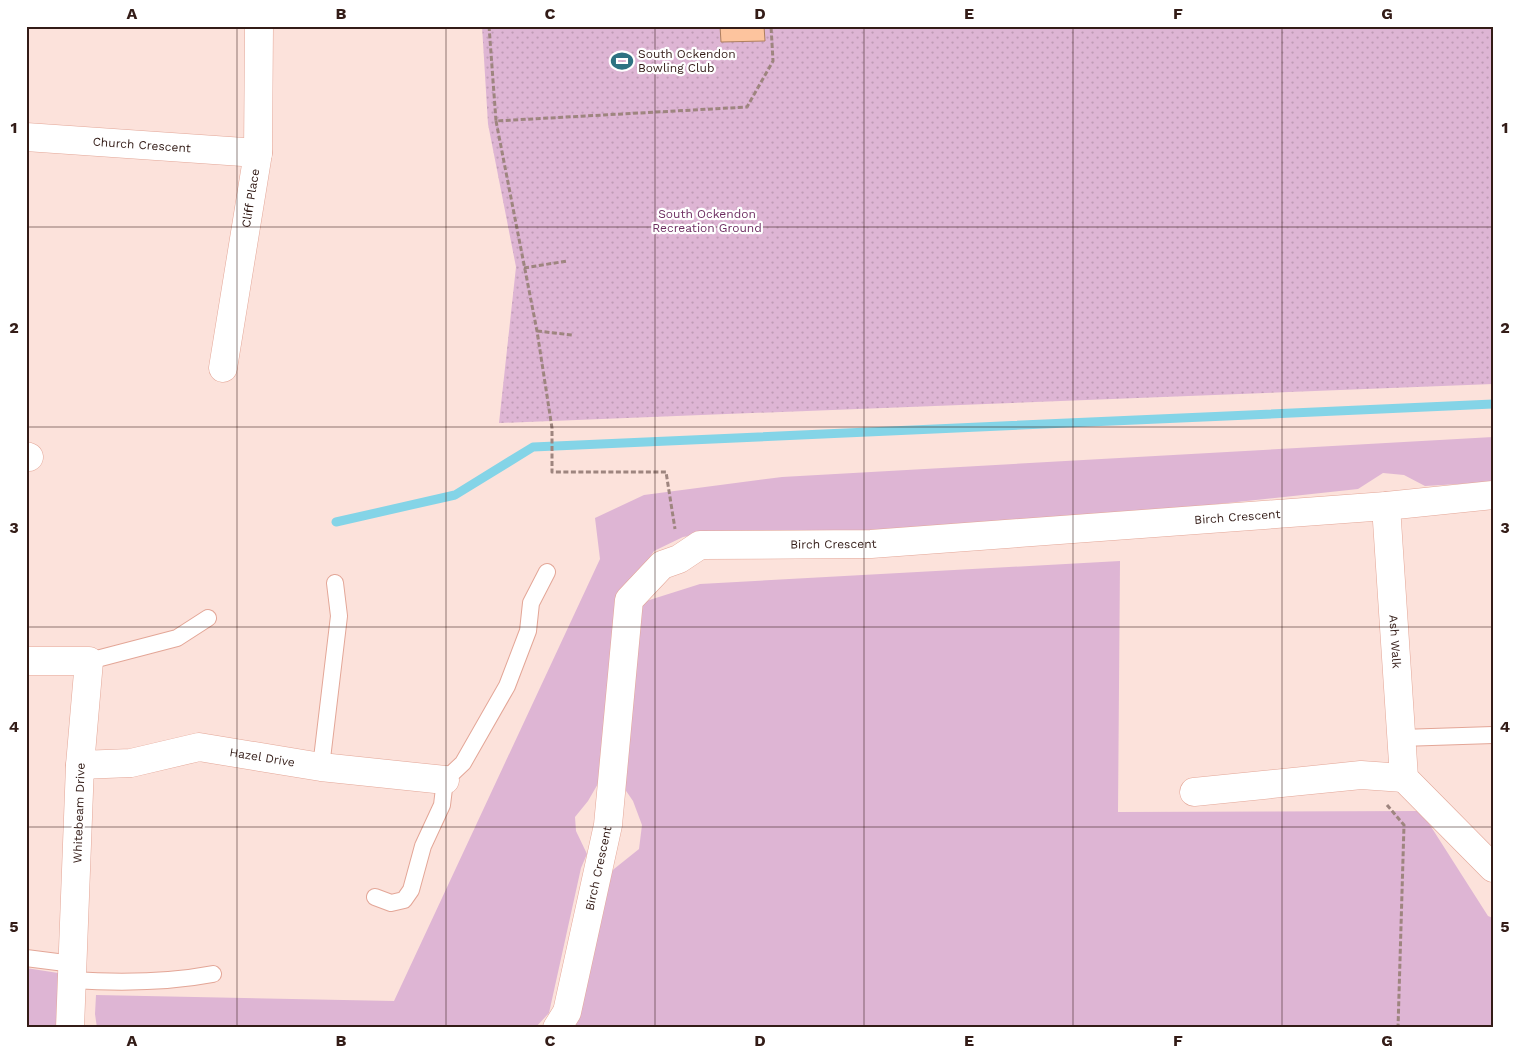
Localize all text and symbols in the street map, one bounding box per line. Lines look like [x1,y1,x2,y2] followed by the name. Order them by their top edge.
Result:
[127,4,138,23] text: A
[336,4,347,23] text: B
[545,4,556,23] text: C
[754,4,766,23] text: D
[964,4,974,23] text: E
[1173,4,1183,23] text: F
[1381,4,1393,23] text: G
[638,47,736,75] place label: South Ockendon Bowling Club
[609,48,635,74] sports icon: South Ockendon Bowling Club
[11,118,17,137] text: 1
[1502,118,1508,137] text: 1
[92,135,191,155] street label: Church Crescent
[239,168,262,229] street label: Cliff Place
[652,207,762,235] park label: South Ockendon Recreation Ground
[9,318,19,337] text: 2
[1500,318,1510,337] text: 2
[1194,507,1281,527] street label: Birch Crescent
[9,518,19,537] text: 3
[1500,518,1510,537] text: 3
[790,537,877,551] street label: Birch Crescent
[1386,614,1404,669] street label: Ash Walk
[9,717,19,736] text: 4
[1500,717,1510,736] text: 4
[229,745,296,770] street label: Hazel Drive
[70,762,88,864] street label: Whitebeam Drive
[582,825,615,912] street label: Birch Crescent
[9,917,19,936] text: 5
[1500,917,1510,936] text: 5
[127,1031,138,1050] text: A
[336,1031,347,1050] text: B
[545,1031,556,1050] text: C
[754,1031,766,1050] text: D
[964,1031,974,1050] text: E
[1173,1031,1183,1050] text: F
[1381,1031,1393,1050] text: G

